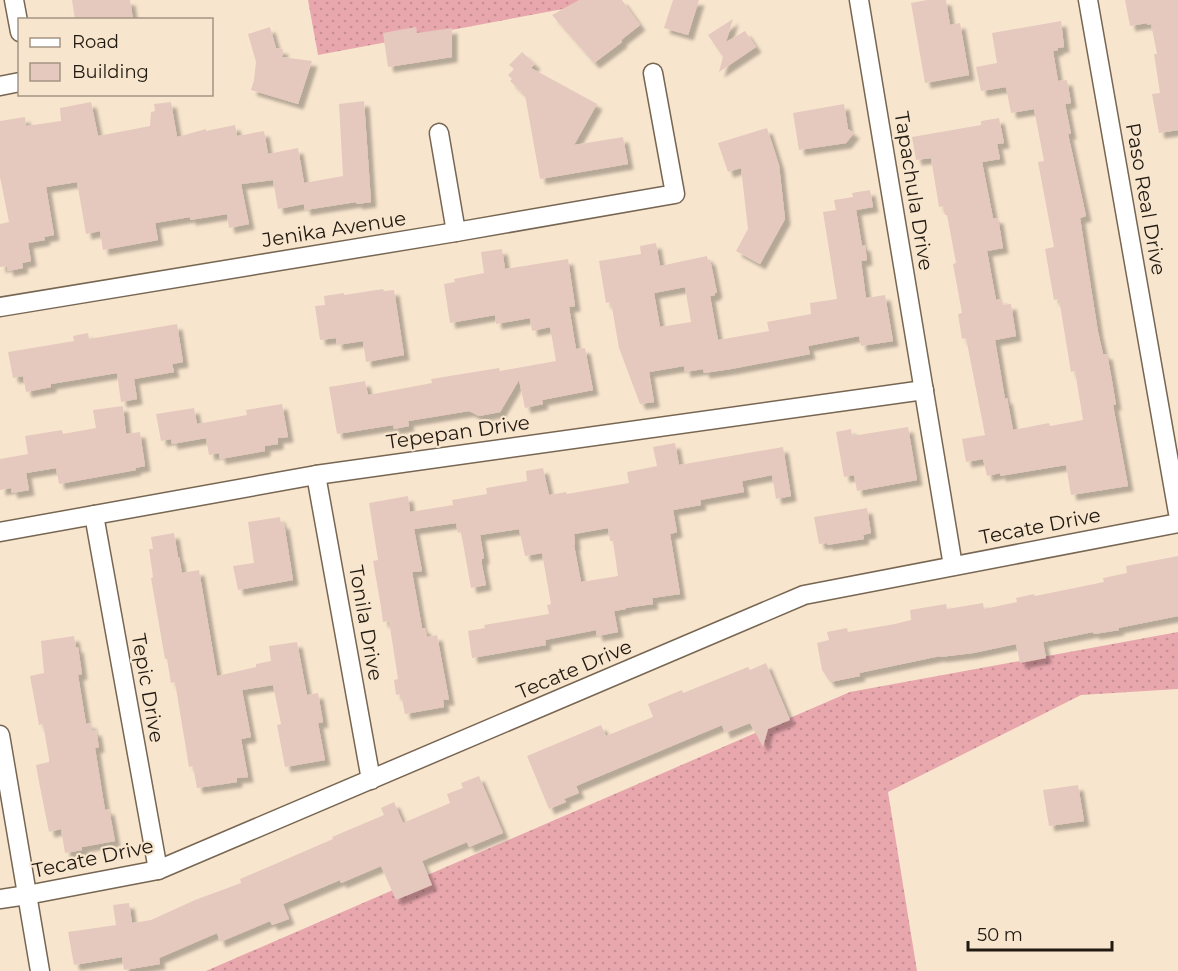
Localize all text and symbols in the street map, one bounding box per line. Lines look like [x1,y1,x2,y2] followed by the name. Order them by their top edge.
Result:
[18,18,213,96] legend
[72,31,119,53] text: Road
[72,61,149,83] text: Building
[890,110,938,272] street label: Tapachula Drive
[1121,121,1171,277] street label: Paso Real Drive
[259,206,408,252] street label: Jenika Avenue
[385,410,531,454] street label: Tepepan Drive
[977,502,1103,550] street label: Tecate Drive
[344,563,388,683] street label: Tonila Drive
[127,632,169,744] street label: Tepic Drive
[513,634,635,704] street label: Tecate Drive
[30,833,156,883] street label: Tecate Drive
[968,914,1112,952] scale bar
[977,924,1023,946] text: 50 m

